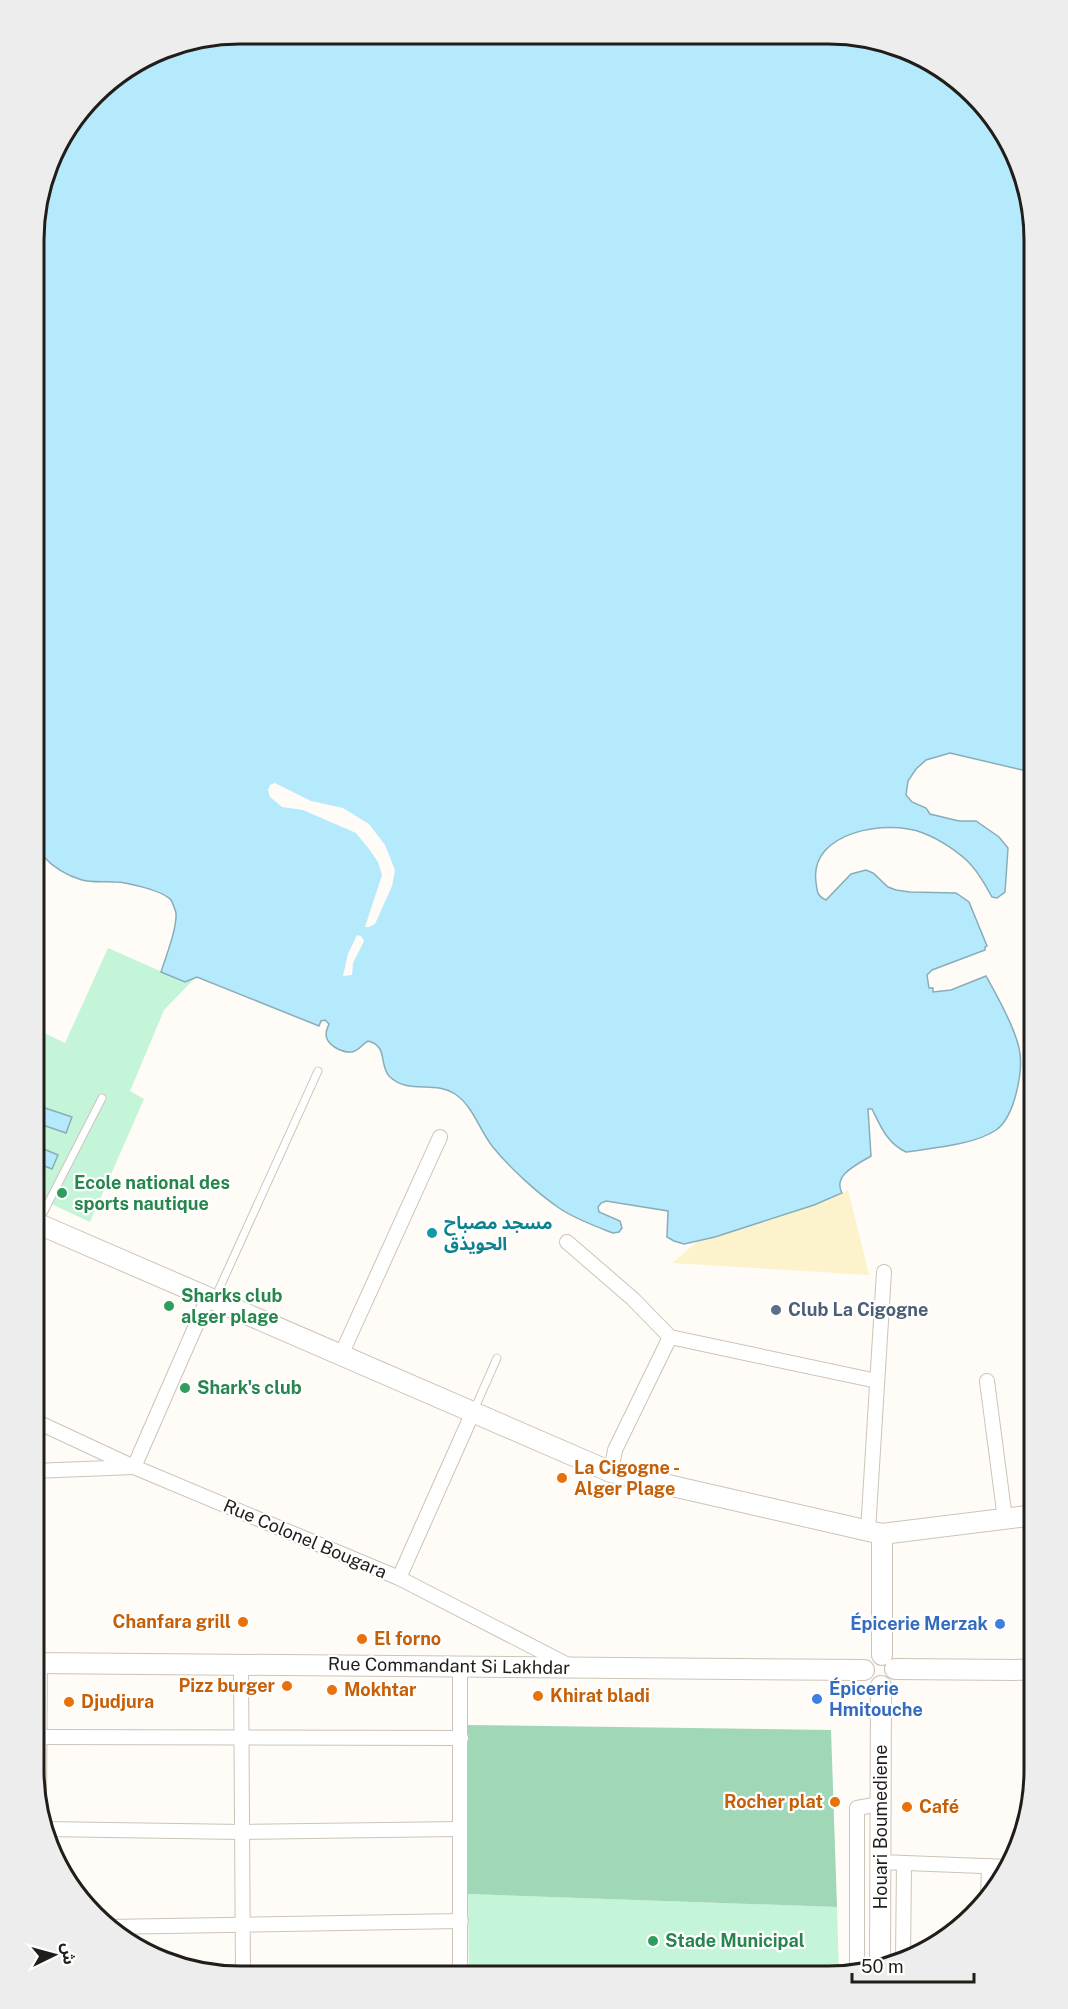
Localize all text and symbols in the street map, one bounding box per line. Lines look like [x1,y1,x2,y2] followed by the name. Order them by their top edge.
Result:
[74,1172,230,1214] place label: Ecole national des sports nautique
[55,1186,69,1200] marker: Ecole national des sports nautique
[444,1212,552,1254] place label: مسجد مصباح الحويذق
[425,1226,439,1240] marker: مسجد مصباح الحويذق
[181,1285,282,1327] place label: Sharks club alger plage
[162,1299,176,1313] marker: Sharks club alger plage
[788,1299,928,1320] place label: Club La Cigogne
[769,1303,783,1317] marker: Club La Cigogne
[197,1377,302,1398] place label: Shark's club
[178,1381,192,1395] marker: Shark's club
[574,1457,680,1499] place label: La Cigogne - Alger Plage
[555,1471,569,1485] marker: La Cigogne - Alger Plage
[220,1495,390,1582] street label: Rue Colonel Bougara
[113,1611,231,1632] place label: Chanfara grill
[850,1612,989,1634] place label: Épicerie Merzak
[236,1615,250,1629] marker: Chanfara grill
[993,1617,1007,1631] marker: Épicerie Merzak
[374,1628,441,1649] place label: El forno
[355,1632,369,1646] marker: El forno
[328,1653,570,1678] street label: Rue Commandant Si Lakhdar
[178,1675,276,1696] place label: Pizz burger
[829,1677,923,1720] place label: Épicerie Hmitouche
[280,1679,294,1693] marker: Pizz burger
[344,1679,417,1700] place label: Mokhtar
[325,1683,339,1697] marker: Mokhtar
[550,1685,650,1706] place label: Khirat bladi
[531,1689,545,1703] marker: Khirat bladi
[81,1691,154,1712] place label: Djudjura
[810,1692,824,1706] marker: Épicerie Hmitouche
[62,1695,76,1709] marker: Djudjura
[870,1745,891,1909] street label: Houari Boumediene
[724,1791,823,1812] place label: Rocher plat
[828,1795,842,1809] marker: Rocher plat
[919,1796,959,1817] place label: Café
[900,1800,914,1814] marker: Café
[24,1925,84,1985] north arrow
[665,1930,805,1951] place label: Stade Municipal
[646,1934,660,1948] marker: Stade Municipal
[58,1942,79,1966] text: ش
[852,1946,974,1984] scale bar
[861,1956,904,1977] text: 50 m

